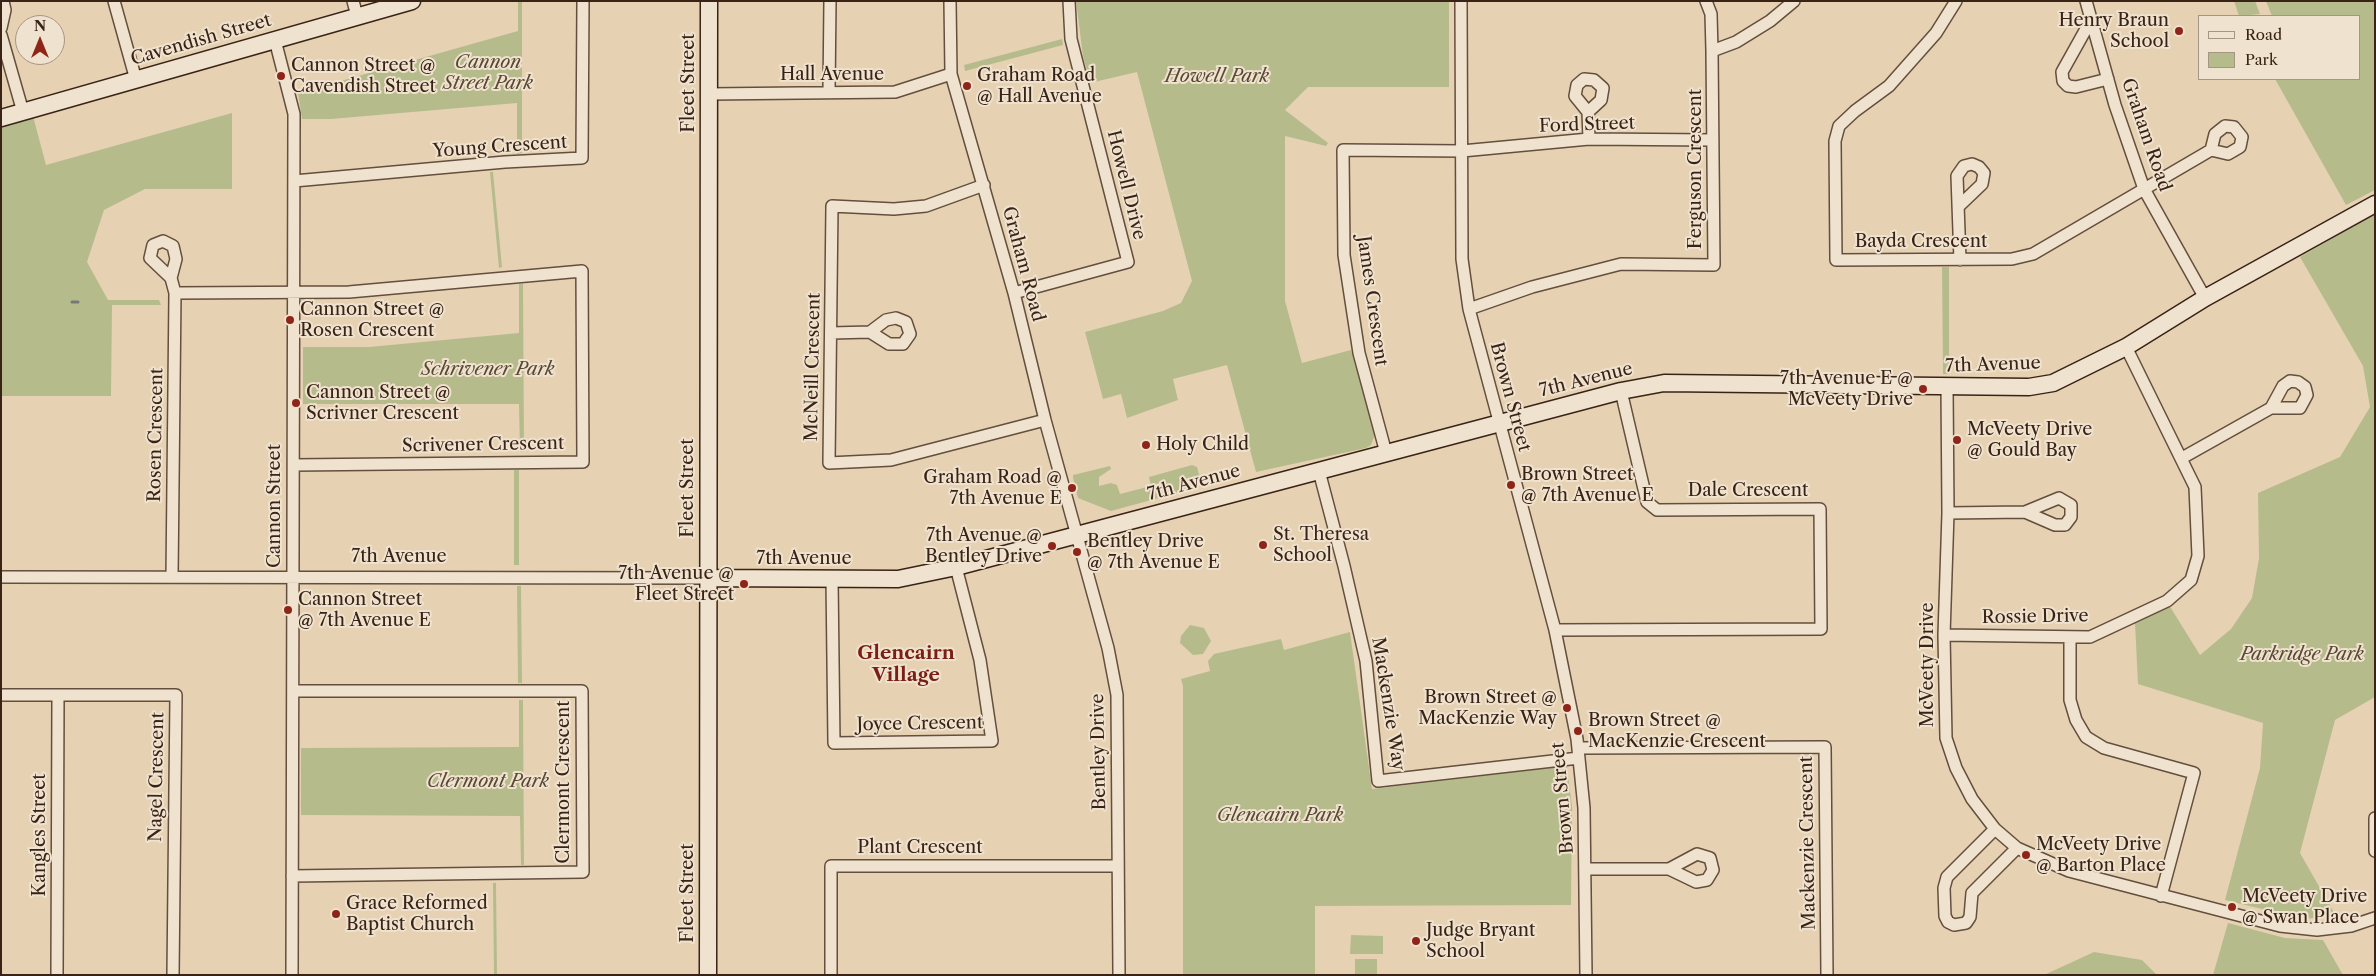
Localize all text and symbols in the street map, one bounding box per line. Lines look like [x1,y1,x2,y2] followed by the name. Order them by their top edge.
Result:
[128,10,274,70] street label: Cavendish Street
[2058,10,2169,52] place label: Henry Braun School
[15,15,65,65] north arrow
[2198,15,2361,80] legend
[34,17,46,35] text: N
[2173,25,2185,37] marker: Henry Braun School
[2245,25,2282,44] text: Road
[678,33,700,133] street label: Fleet Street
[2245,50,2278,69] text: Park
[443,52,533,94] park label: Cannon Street Park
[291,55,436,98] place label: Cannon Street @ Cavendish Street
[780,64,884,86] street label: Hall Avenue
[977,65,1102,108] place label: Graham Road @ Hall Avenue
[1165,66,1269,88] park label: Howell Park
[275,70,287,82] marker: Cannon Street @ Cavendish Street
[2117,76,2175,194] street label: Graham Road
[961,80,973,92] marker: Graham Road @ Hall Avenue
[1685,89,1707,249] street label: Ferguson Crescent
[1539,113,1635,137] street label: Ford Street
[1102,128,1150,242] street label: Howell Drive
[432,132,568,162] street label: Young Crescent
[997,204,1049,324] street label: Graham Road
[1855,231,1987,253] street label: Bayda Crescent
[1352,234,1392,368] street label: James Crescent
[801,292,825,442] street label: McNeill Crescent
[300,299,445,342] place label: Cannon Street @ Rosen Crescent
[284,314,296,326] marker: Cannon Street @ Rosen Crescent
[1485,340,1535,454] street label: Brown Street
[1945,353,2041,377] street label: 7th Avenue
[1537,358,1635,402] street label: 7th Avenue
[421,359,555,381] park label: Schrivener Park
[144,368,168,502] street label: Rosen Crescent
[1780,368,1913,410] place label: 7th Avenue E @ McVeety Drive
[306,382,459,424] place label: Cannon Street @ Scrivner Crescent
[1917,383,1929,395] marker: 7th Avenue E @ McVeety Drive
[290,397,302,409] marker: Cannon Street @ Scrivner Crescent
[1967,419,2092,462] place label: McVeety Drive @ Gould Bay
[402,433,564,457] street label: Scrivener Crescent
[1156,434,1249,456] place label: Holy Child
[1951,434,1963,446] marker: McVeety Drive @ Gould Bay
[677,438,699,538] street label: Fleet Street
[1140,439,1152,451] marker: Holy Child
[264,444,286,568] street label: Cannon Street
[1145,460,1243,506] street label: 7th Avenue
[1521,464,1654,506] place label: Brown Street @ 7th Avenue E
[923,467,1062,509] place label: Graham Road @ 7th Avenue E
[1505,479,1517,491] marker: Brown Street @ 7th Avenue E
[1688,480,1808,502] street label: Dale Crescent
[1066,482,1078,494] marker: Graham Road @ 7th Avenue E
[1273,524,1369,566] place label: St. Theresa School
[925,525,1042,568] place label: 7th Avenue @ Bentley Drive
[1087,531,1220,574] place label: Bentley Drive @ 7th Avenue E
[1257,539,1269,551] marker: St. Theresa School
[1046,540,1058,552] marker: 7th Avenue @ Bentley Drive
[351,546,447,568] street label: 7th Avenue
[1071,546,1083,558] marker: Bentley Drive @ 7th Avenue E
[756,548,852,570] street label: 7th Avenue
[618,563,734,606] place label: 7th Avenue @ Fleet Street
[738,578,750,590] marker: 7th Avenue @ Fleet Street
[298,589,431,632] place label: Cannon Street @ 7th Avenue E
[1917,602,1939,728] street label: McVeety Drive
[282,604,294,616] marker: Cannon Street @ 7th Avenue E
[1981,605,2089,629] street label: Rossie Drive
[1367,636,1409,772] street label: Mackenzie Way
[857,643,955,687] district label: Glencairn Village
[2240,644,2364,666] park label: Parkridge Park
[1418,687,1557,730] place label: Brown Street @ MacKenzie Way
[1087,693,1111,811] street label: Bentley Drive
[553,700,575,864] street label: Clermont Crescent
[1561,702,1573,714] marker: Brown Street @ MacKenzie Way
[1588,710,1766,752] place label: Brown Street @ MacKenzie Crescent
[145,712,169,842] street label: Nagel Crescent
[856,712,984,736] street label: Joyce Crescent
[1572,725,1584,737] marker: Brown Street @ MacKenzie Crescent
[1547,741,1579,855] street label: Brown Street
[1796,756,1820,930] street label: Mackenzie Crescent
[427,771,549,793] park label: Clermont Park
[29,773,51,897] street label: Kangles Street
[1217,805,1343,827] park label: Glencairn Park
[2036,834,2166,876] place label: McVeety Drive @ Barton Place
[857,837,983,859] street label: Plant Crescent
[677,843,699,943] street label: Fleet Street
[2020,849,2032,861] marker: McVeety Drive @ Barton Place
[2242,886,2367,929] place label: McVeety Drive @ Swan Place
[346,893,488,936] place label: Grace Reformed Baptist Church
[2226,901,2238,913] marker: McVeety Drive @ Swan Place
[330,908,342,920] marker: Grace Reformed Baptist Church
[1426,920,1535,962] place label: Judge Bryant School
[1410,935,1422,947] marker: Judge Bryant School

